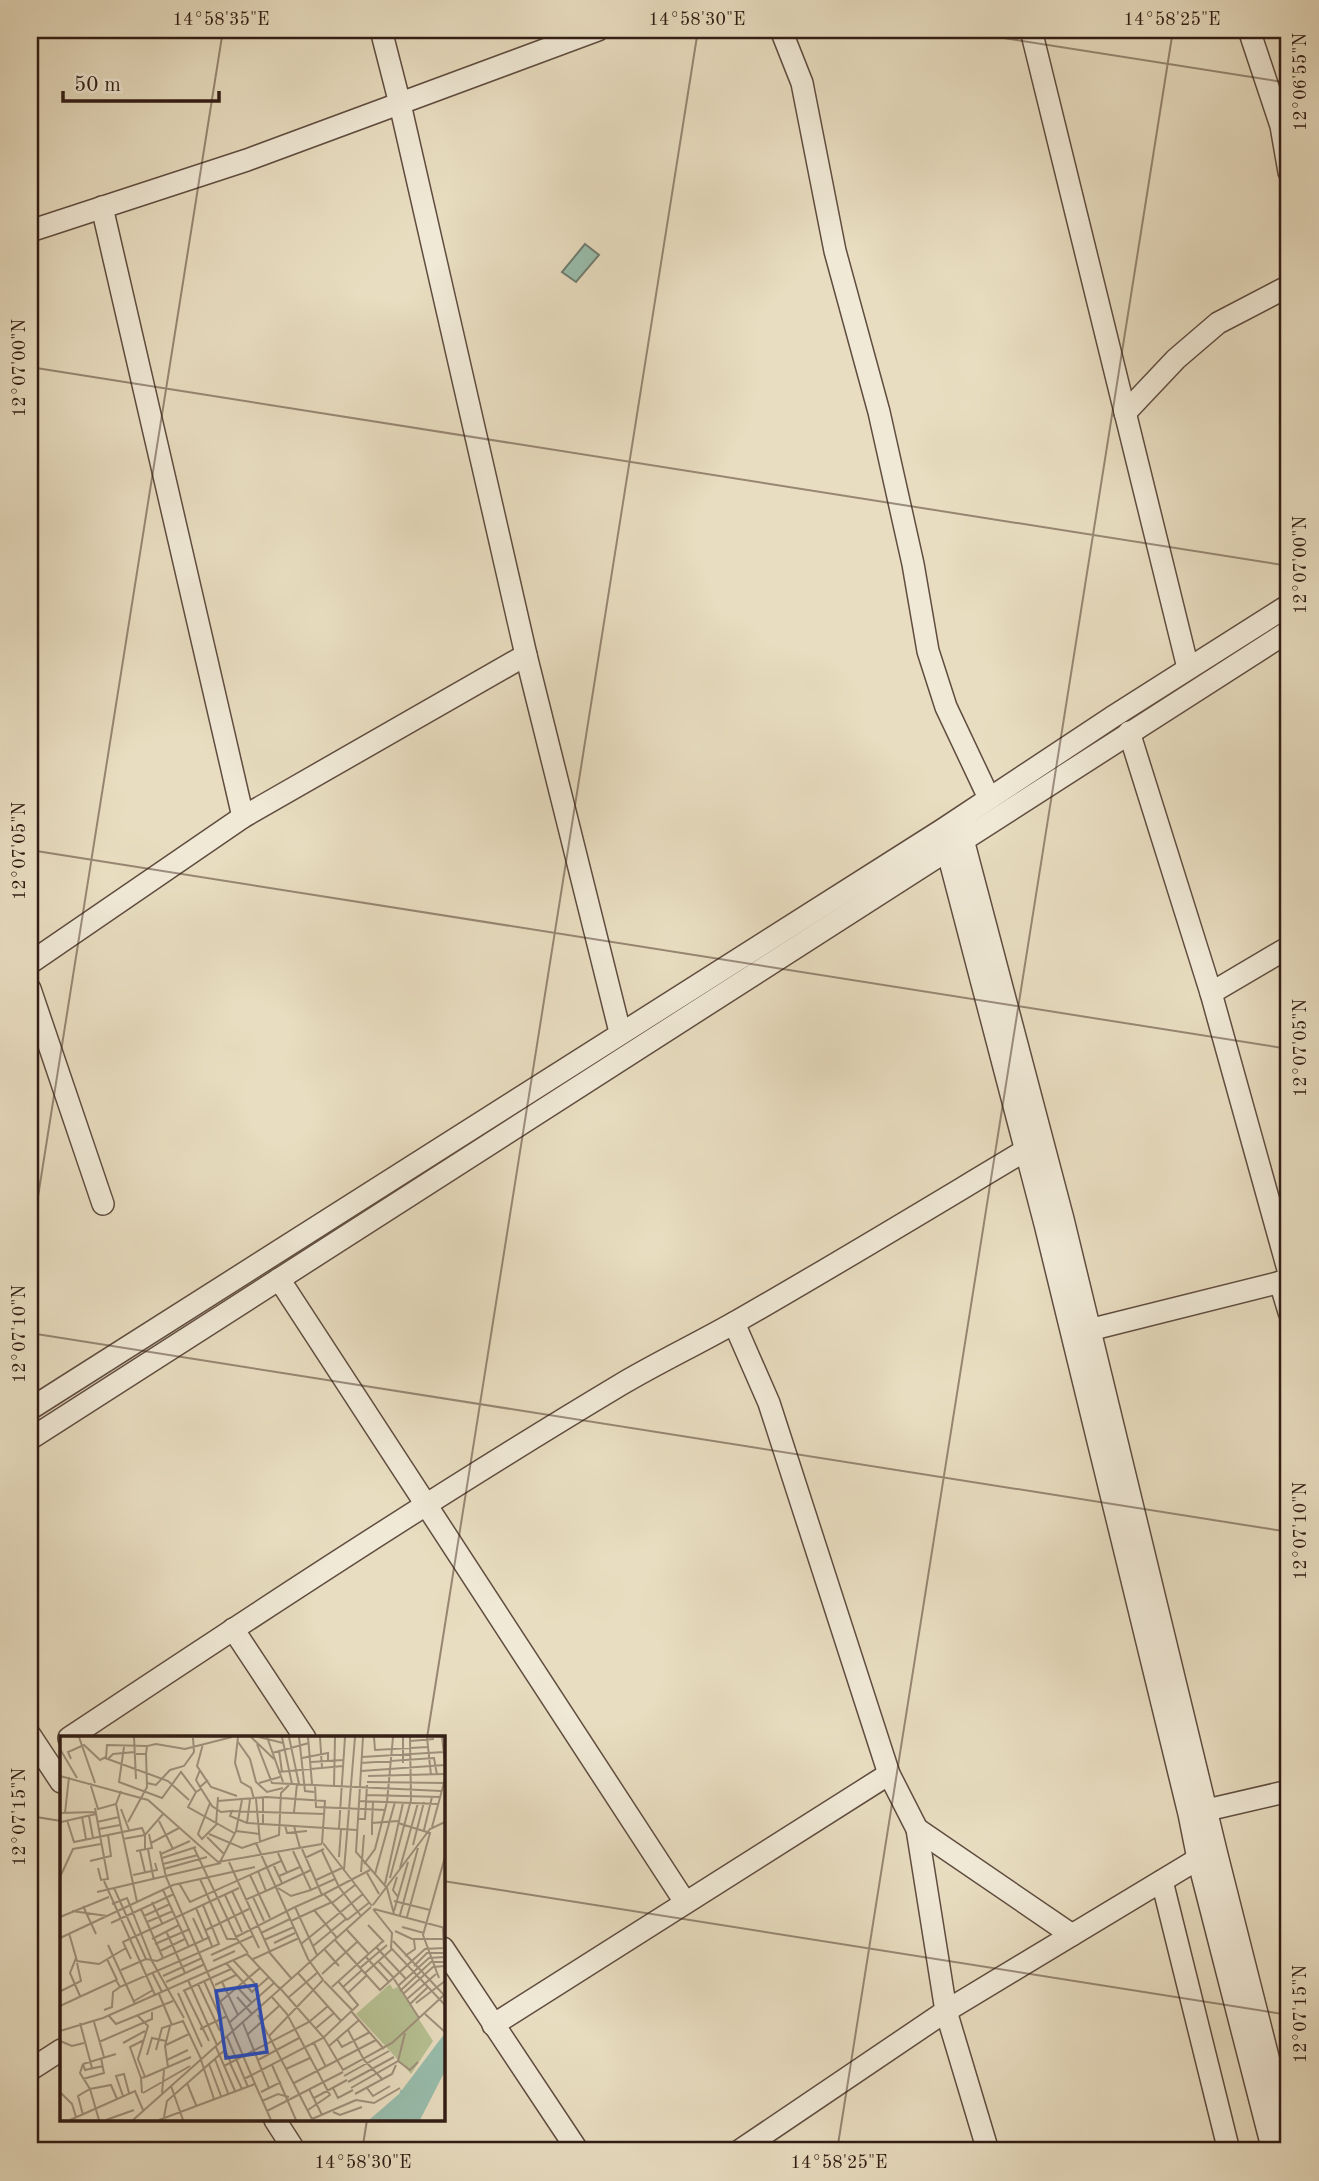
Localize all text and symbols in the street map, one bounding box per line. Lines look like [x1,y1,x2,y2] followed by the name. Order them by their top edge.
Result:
[173,11,269,29] text: 14°58'35"E
[649,11,745,29] text: 14°58'30"E
[1124,11,1220,29] text: 14°58'25"E
[1292,33,1310,131] text: 12°06'55"N
[63,60,219,104] scale bar
[74,75,121,96] text: 50 m
[11,319,29,417] text: 12°07'00"N
[1292,516,1310,614] text: 12°07'00"N
[11,802,29,900] text: 12°07'05"N
[1292,999,1310,1097] text: 12°07'05"N
[11,1285,29,1383] text: 12°07'10"N
[1292,1482,1310,1580] text: 12°07'10"N
[60,1736,444,2122] inset map
[11,1768,29,1866] text: 12°07'15"N
[1292,1965,1310,2063] text: 12°07'15"N
[315,2154,411,2172] text: 14°58'30"E
[791,2154,887,2172] text: 14°58'25"E

